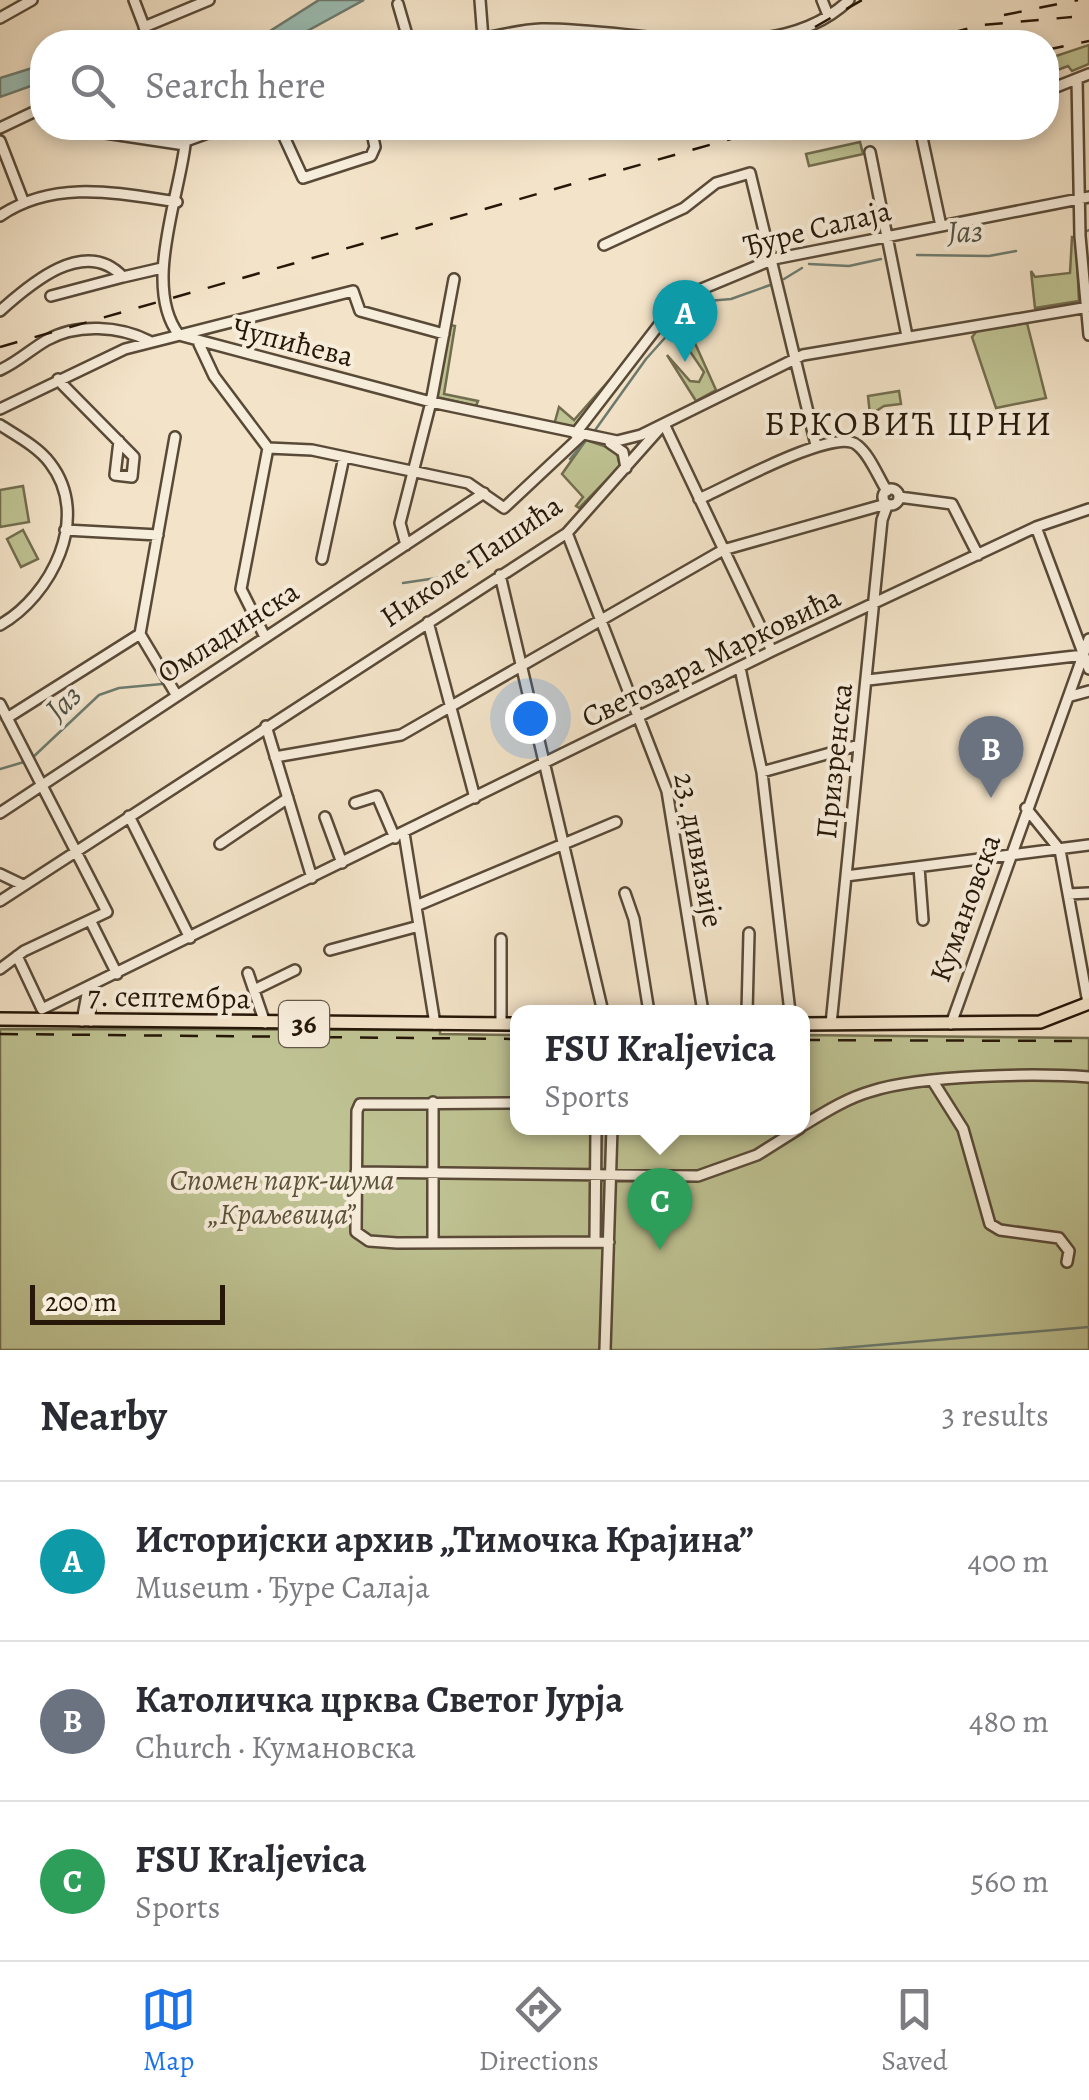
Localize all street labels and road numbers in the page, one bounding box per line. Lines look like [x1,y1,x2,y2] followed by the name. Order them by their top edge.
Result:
[739,190,895,266] street label: Ђуре Салаја
[228,308,358,376] street label: Чупићева
[372,485,570,637] street label: Николе Пашића
[150,571,307,693] street label: Омладинска
[575,577,847,737] street label: Светозара Марковића
[806,681,862,841] street label: Призренска
[664,769,734,931] street label: 23. дивизије
[920,828,1010,987] street label: Кумановска
[87,976,251,1018] street label: 7. септембра
[279,1001,329,1047] road number: 36

